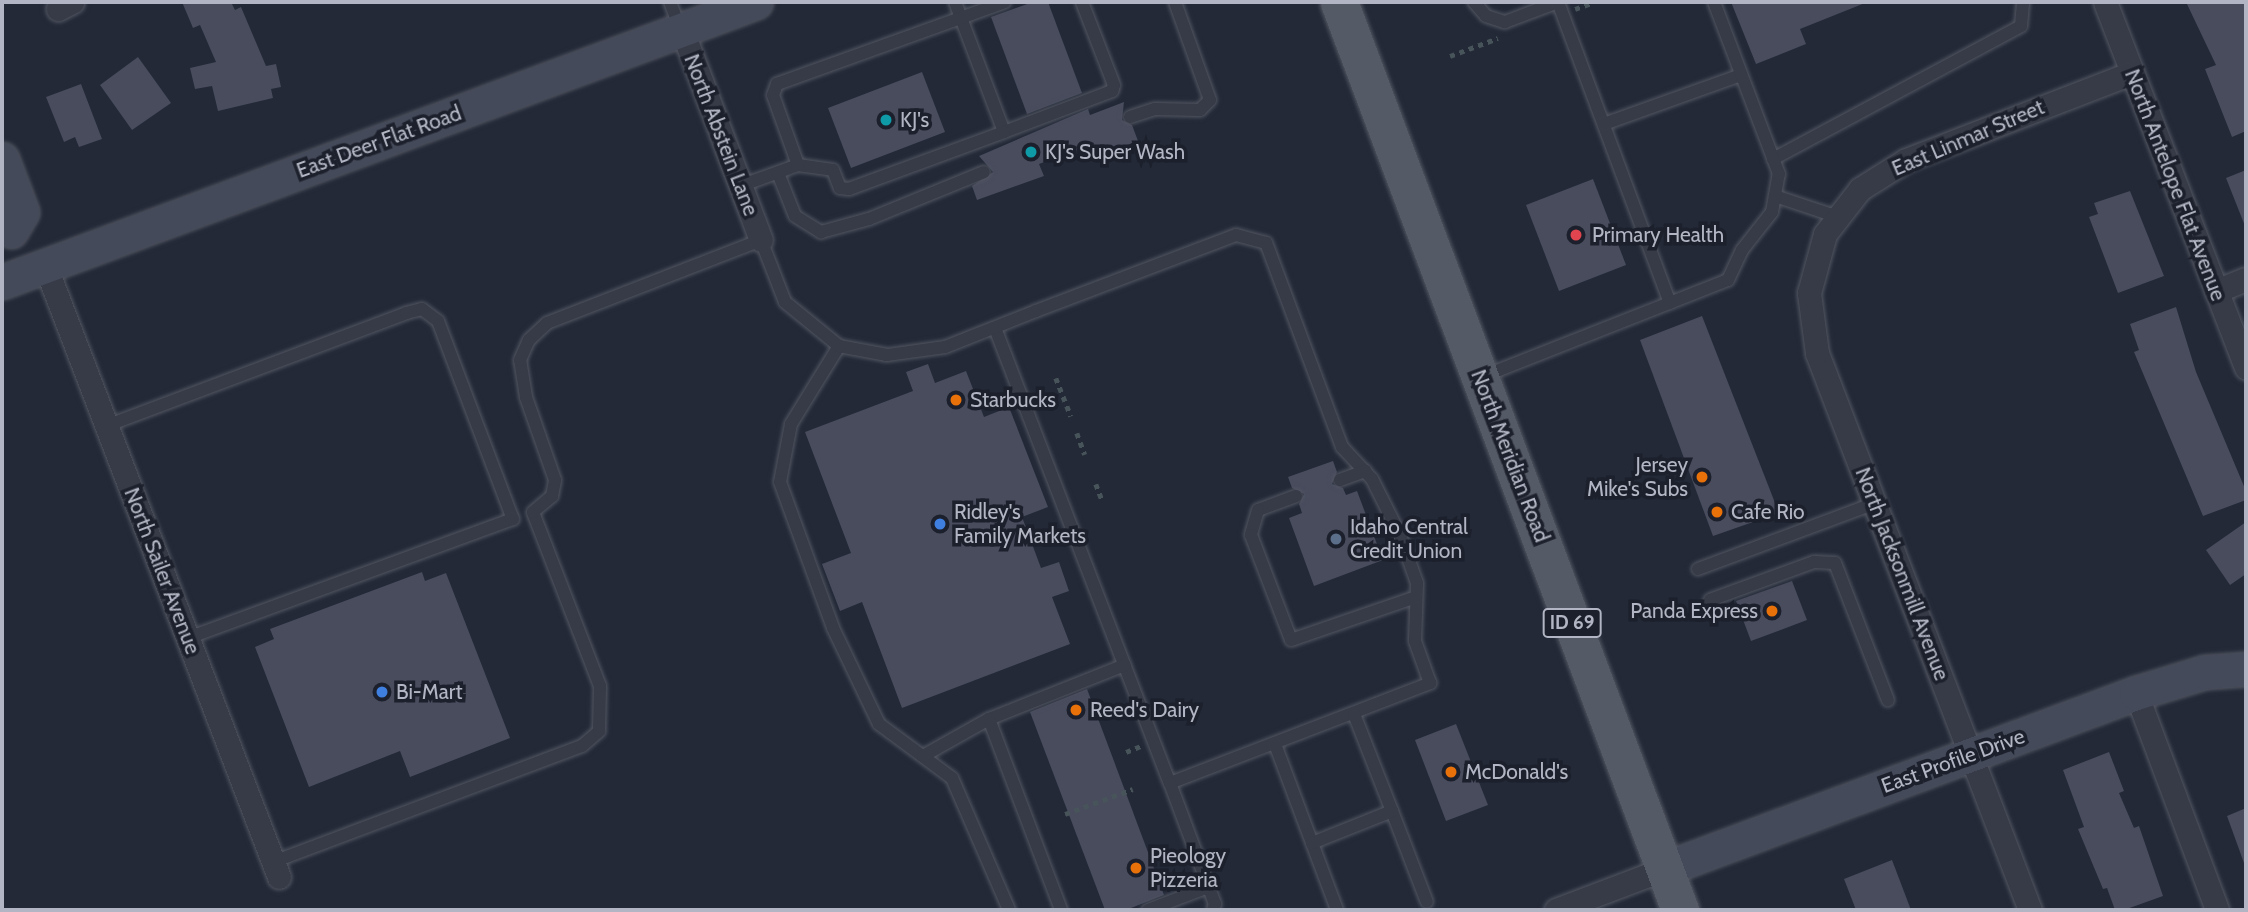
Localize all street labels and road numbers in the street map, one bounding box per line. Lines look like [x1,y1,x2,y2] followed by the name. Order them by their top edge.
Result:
[679,51,763,219] street label: North Abstein Lane
[2119,66,2231,304] street label: North Antelope Flat Avenue
[1888,95,2048,181] street label: East Linmar Street
[293,101,465,183] street label: East Deer Flat Road
[1466,366,1554,546] street label: North Meridian Road
[1850,464,1954,684] street label: North Jacksonmill Avenue
[119,484,205,658] street label: North Sailer Avenue
[1542,608,1602,638] road number: ID 69
[1878,723,2028,799] street label: East Profile Drive

